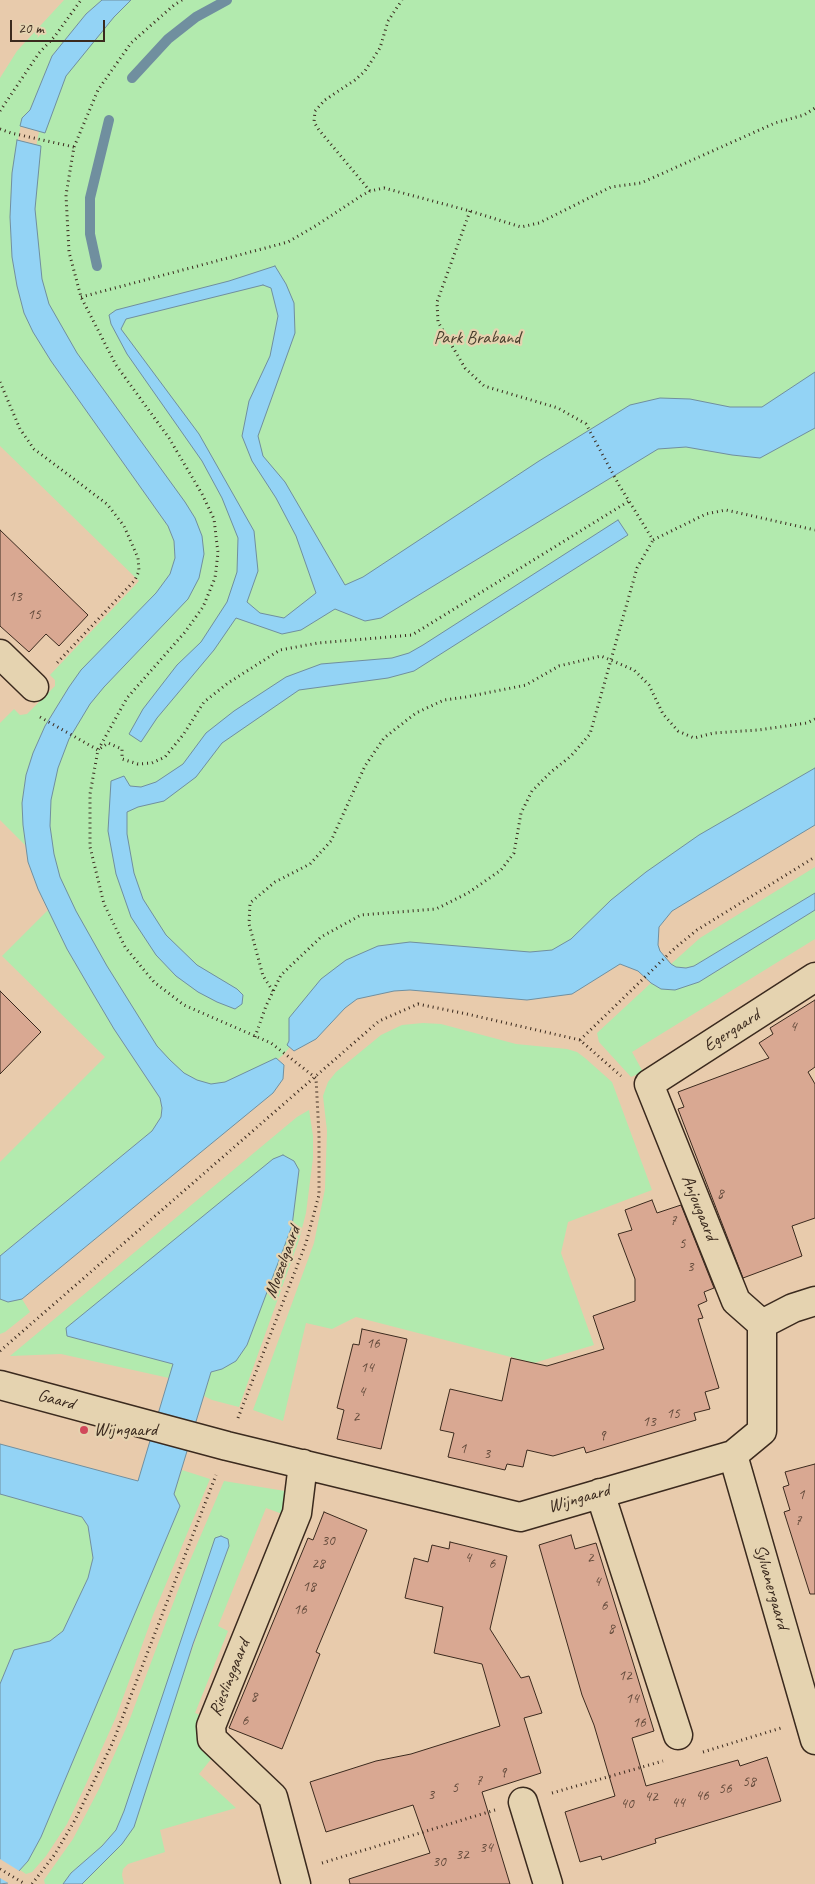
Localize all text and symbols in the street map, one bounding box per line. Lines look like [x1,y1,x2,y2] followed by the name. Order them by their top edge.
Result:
[12,10,108,42] scale bar
[18,19,44,38] text: 20 m
[434,327,520,349] park label: Park Braband
[8,588,22,606] house number: 13
[27,606,41,624] house number: 15
[700,1005,764,1057] street label: Egergaard
[790,1018,796,1036] house number: 4
[676,1172,722,1244] street label: Anjougaard
[717,1185,723,1203] house number: 8
[670,1212,676,1230] house number: 7
[260,1223,306,1301] street label: Moezelgaard
[679,1235,685,1253] house number: 5
[687,1258,693,1276] house number: 3
[366,1335,380,1353] house number: 16
[360,1359,374,1377] house number: 14
[359,1383,365,1401] house number: 4
[35,1385,77,1415] street label: Gaard
[666,1405,680,1423] house number: 15
[353,1408,359,1426] house number: 2
[642,1413,656,1431] house number: 13
[94,1419,157,1441] place label: Wijngaard
[78,1424,90,1436] marker: Wijngaard
[599,1427,605,1445] house number: 9
[460,1440,466,1458] house number: 1
[484,1445,490,1463] house number: 3
[546,1480,612,1518] street label: Wijngaard
[798,1486,804,1504] house number: 1
[795,1512,801,1530] house number: 7
[321,1532,335,1550] house number: 30
[749,1542,793,1632] street label: Sylvanergaard
[465,1549,471,1567] house number: 4
[587,1549,593,1567] house number: 2
[311,1555,325,1573] house number: 28
[489,1555,495,1573] house number: 6
[594,1573,600,1591] house number: 4
[302,1578,316,1596] house number: 18
[601,1597,607,1615] house number: 6
[293,1601,307,1619] house number: 16
[608,1620,614,1638] house number: 8
[205,1636,255,1720] street label: Rieslinggaard
[618,1667,632,1685] house number: 12
[251,1688,257,1706] house number: 8
[625,1690,639,1708] house number: 14
[242,1712,248,1730] house number: 6
[632,1714,646,1732] house number: 16
[500,1764,506,1782] house number: 9
[476,1772,482,1790] house number: 7
[742,1773,756,1791] house number: 58
[452,1779,458,1797] house number: 5
[718,1780,732,1798] house number: 56
[428,1786,434,1804] house number: 3
[695,1787,709,1805] house number: 46
[644,1788,658,1806] house number: 42
[671,1794,685,1812] house number: 44
[620,1795,634,1813] house number: 40
[479,1839,493,1857] house number: 34
[455,1846,469,1864] house number: 32
[432,1853,446,1871] house number: 30

